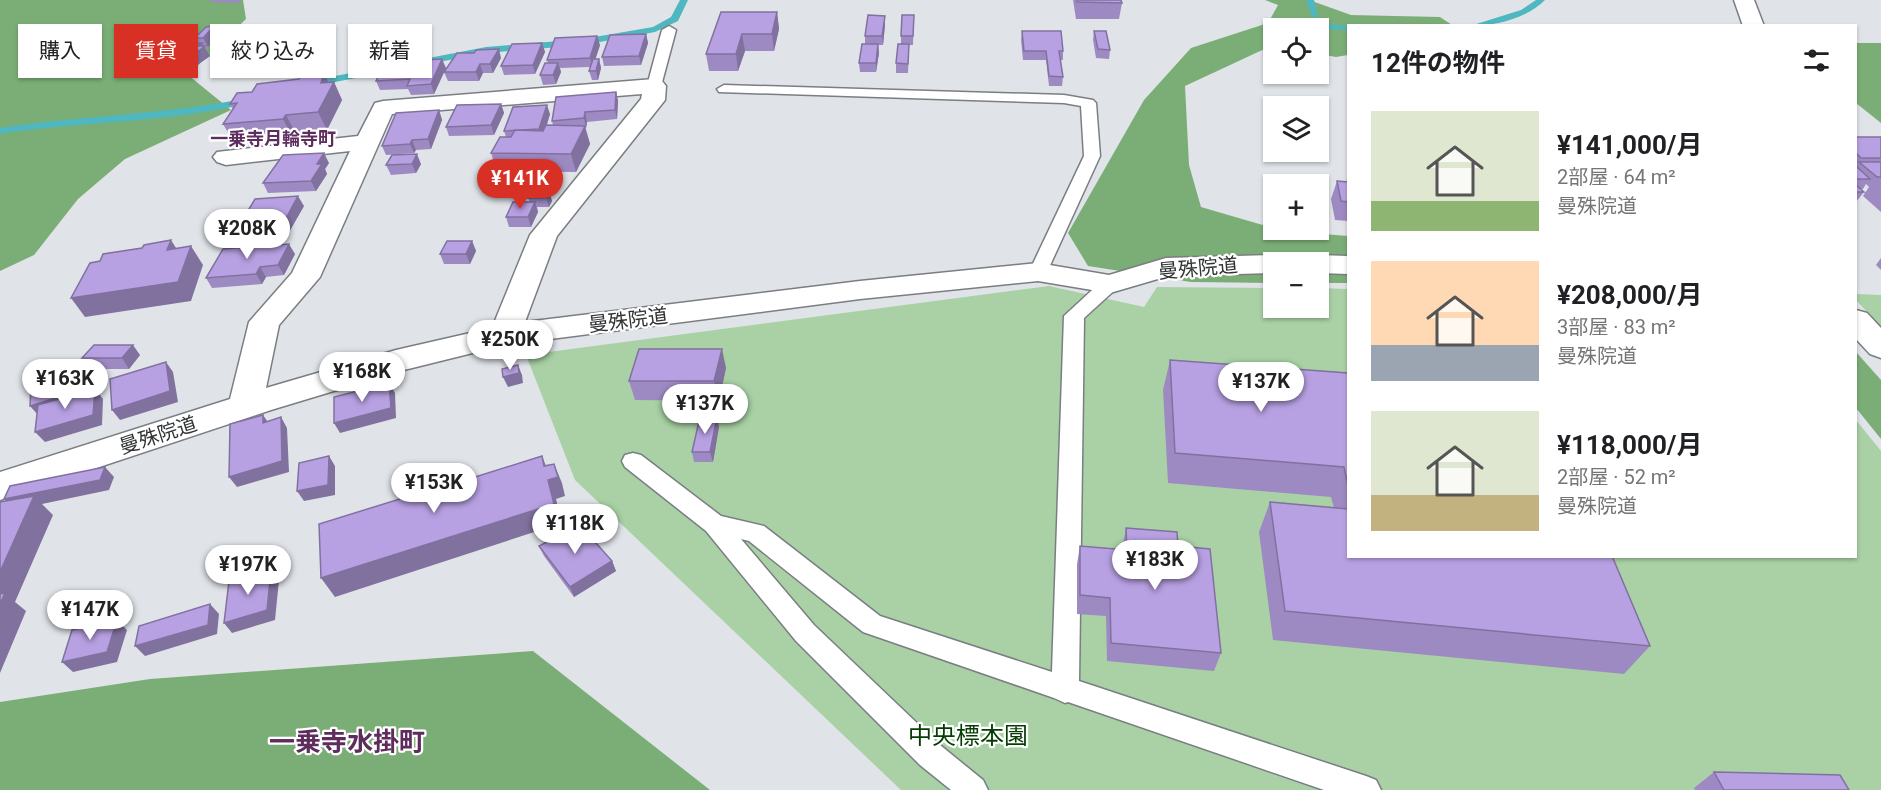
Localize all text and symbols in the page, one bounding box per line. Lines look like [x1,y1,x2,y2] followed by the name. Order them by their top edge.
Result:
[1263,18,1329,318] map controls
[1263,18,1329,84] button: locate
[18,24,102,78] chip: 購入
[114,24,198,78] chip: 賃貸
[210,24,336,78] chip: 絞り込み
[348,24,432,78] chip: 新着
[1800,44,1833,77] icon: filters
[1371,48,1505,78] text: 12件の物件
[1263,96,1329,162] button: layers
[210,128,336,149] district label: 一乗寺月輪寺町
[1557,130,1703,160] text: ¥141,000/月
[1419,135,1491,207] icon: home
[478,159,562,210] pin: ¥141K
[1557,165,1676,189] text: 2部屋 · 64 m²
[491,166,549,190] text: ¥141K
[1263,174,1329,240] button: +
[1557,194,1637,218] text: 曼殊院道
[205,209,289,260] pin: ¥208K
[218,216,276,240] text: ¥208K
[1263,252,1329,318] button: −
[1157,253,1239,283] street label: 曼殊院道
[1557,280,1703,310] text: ¥208,000/月
[1419,285,1491,357] icon: home
[587,303,669,337] street label: 曼殊院道
[1557,315,1676,339] text: 3部屋 · 83 m²
[468,320,552,371] pin: ¥250K
[481,327,539,351] text: ¥250K
[1557,344,1637,368] text: 曼殊院道
[320,352,404,403] pin: ¥168K
[23,359,107,410] pin: ¥163K
[333,359,391,383] text: ¥168K
[1219,362,1303,413] pin: ¥137K
[36,366,94,390] text: ¥163K
[1232,369,1290,393] text: ¥137K
[663,384,747,435] pin: ¥137K
[676,391,734,415] text: ¥137K
[116,411,200,459] street label: 曼殊院道
[1557,430,1703,460] text: ¥118,000/月
[1419,435,1491,507] icon: home
[392,463,476,514] pin: ¥153K
[1557,465,1676,489] text: 2部屋 · 52 m²
[405,470,463,494] text: ¥153K
[1557,494,1637,518] text: 曼殊院道
[533,504,617,555] pin: ¥118K
[546,511,604,535] text: ¥118K
[1113,540,1197,591] pin: ¥183K
[206,545,290,596] pin: ¥197K
[1126,547,1184,571] text: ¥183K
[219,552,277,576] text: ¥197K
[48,590,132,641] pin: ¥147K
[61,597,119,621] text: ¥147K
[908,722,1028,750] park label: 中央標本園
[269,727,425,757] district label: 一乗寺水掛町

